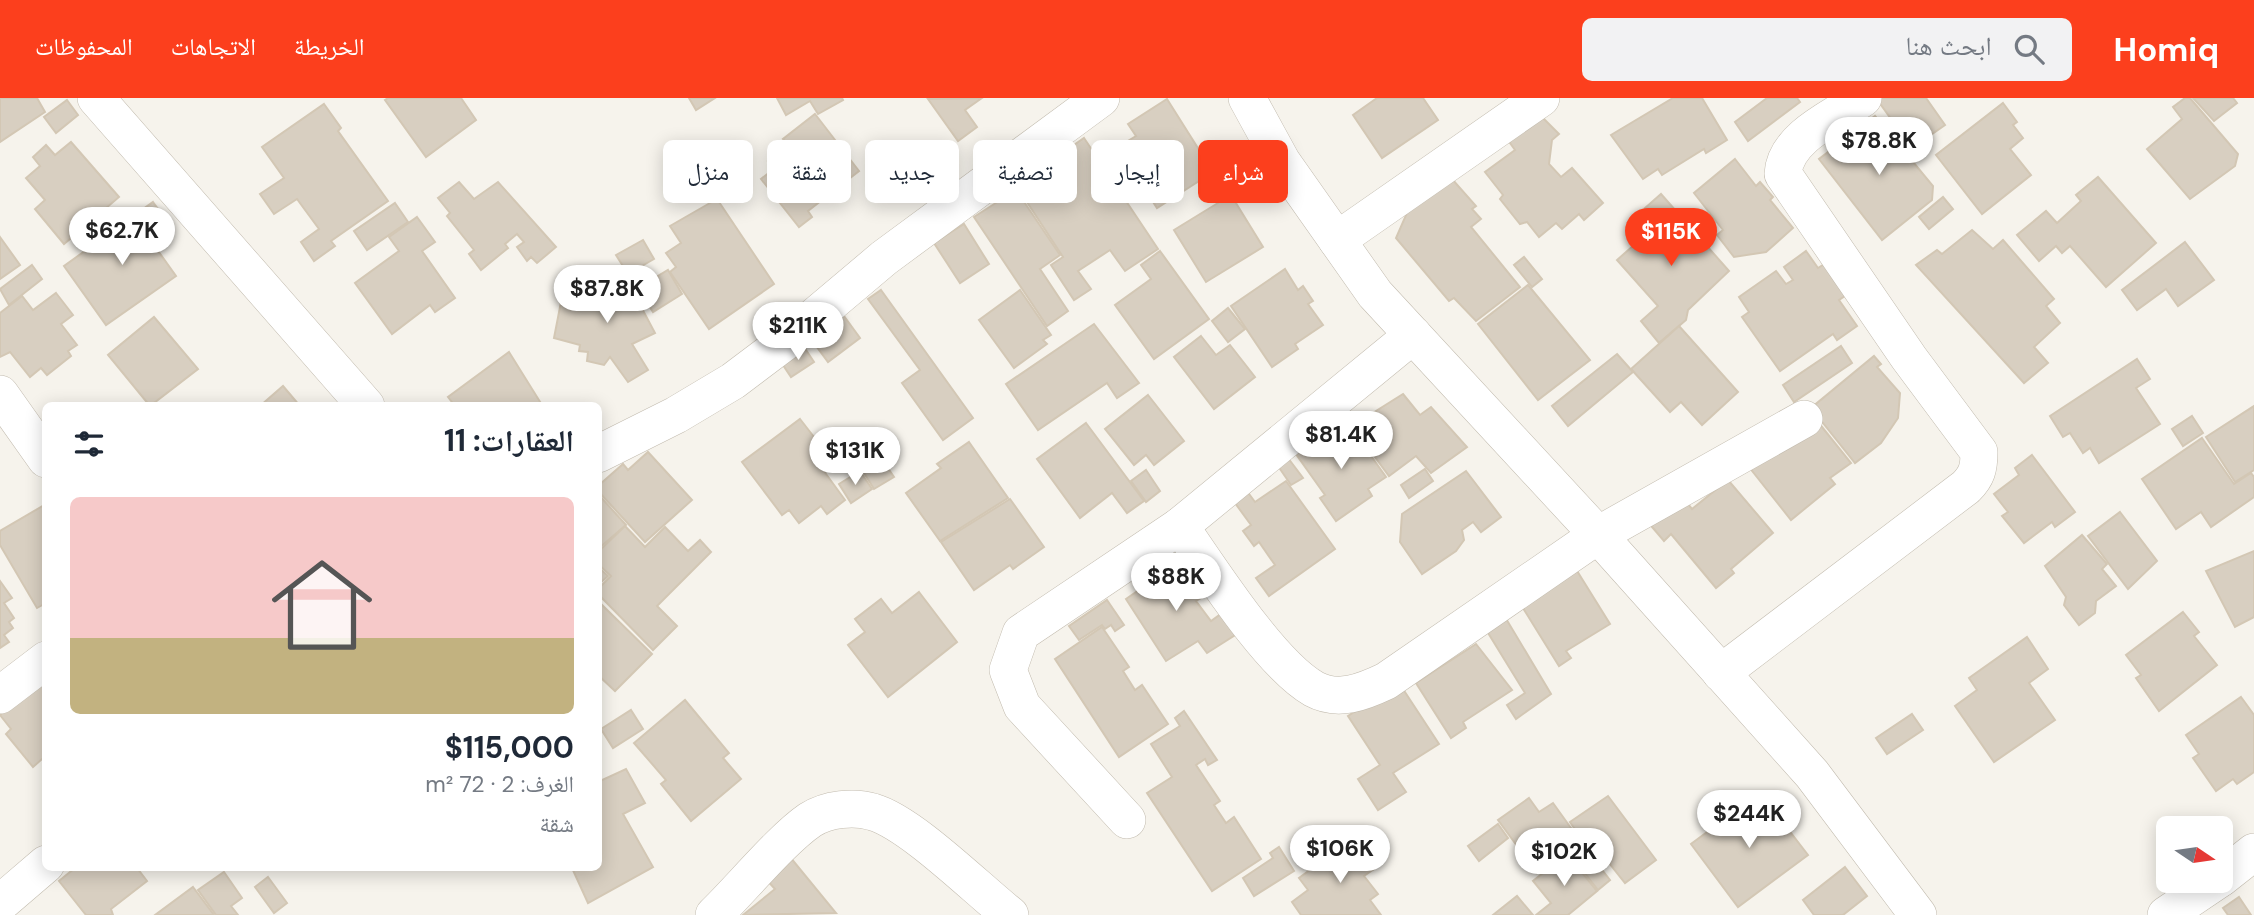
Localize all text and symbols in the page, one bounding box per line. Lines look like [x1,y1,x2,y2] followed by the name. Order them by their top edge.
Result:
[1582,18,2072,81] search box
[2114,28,2219,71] text: Homiq
[1905,29,1992,63] text: ابحث هنا
[2010,30,2048,68] icon: search
[35,31,133,62] text: المحفوظات
[171,31,256,62] text: الاتجاهات
[294,31,365,62] text: الخريطة
[1822,118,1936,177] pin: $78.8K
[1841,125,1917,155] text: $78.8K
[663,140,753,203] chip: منزل
[767,140,851,203] chip: شقة
[865,140,959,203] chip: جديد
[973,140,1077,203] chip: تصفية
[1091,140,1184,203] chip: إيجار
[1198,140,1288,203] chip: شراء
[65,208,179,267] pin: $62.7K
[1622,208,1720,268] pin: $115K
[85,215,159,245] text: $62.7K
[1641,216,1701,246] text: $115K
[550,266,664,325] pin: $87.8K
[570,273,644,303] text: $87.8K
[749,302,847,362] pin: $211K
[769,310,827,340] text: $211K
[1284,412,1398,471] pin: $81.4K
[1305,419,1377,449] text: $81.4K
[444,421,574,460] text: العقارات: 11
[70,425,108,463] icon: filters
[806,428,904,487] pin: $131K
[825,435,885,465] text: $131K
[259,542,385,668] icon: home
[1135,554,1217,613] pin: $88K
[1147,561,1205,591] text: $88K
[445,728,574,767] text: $115,000
[425,769,574,799] text: الغرف: 2 · 72 m²
[1700,790,1798,850] pin: $244K
[1713,798,1785,828] text: $244K
[540,809,574,839] text: شقة
[2156,816,2233,892] north arrow
[2156,816,2233,893] map controls
[1291,826,1389,885] pin: $106K
[1515,828,1613,888] pin: $102K
[1306,833,1374,863] text: $106K
[1531,836,1597,866] text: $102K

